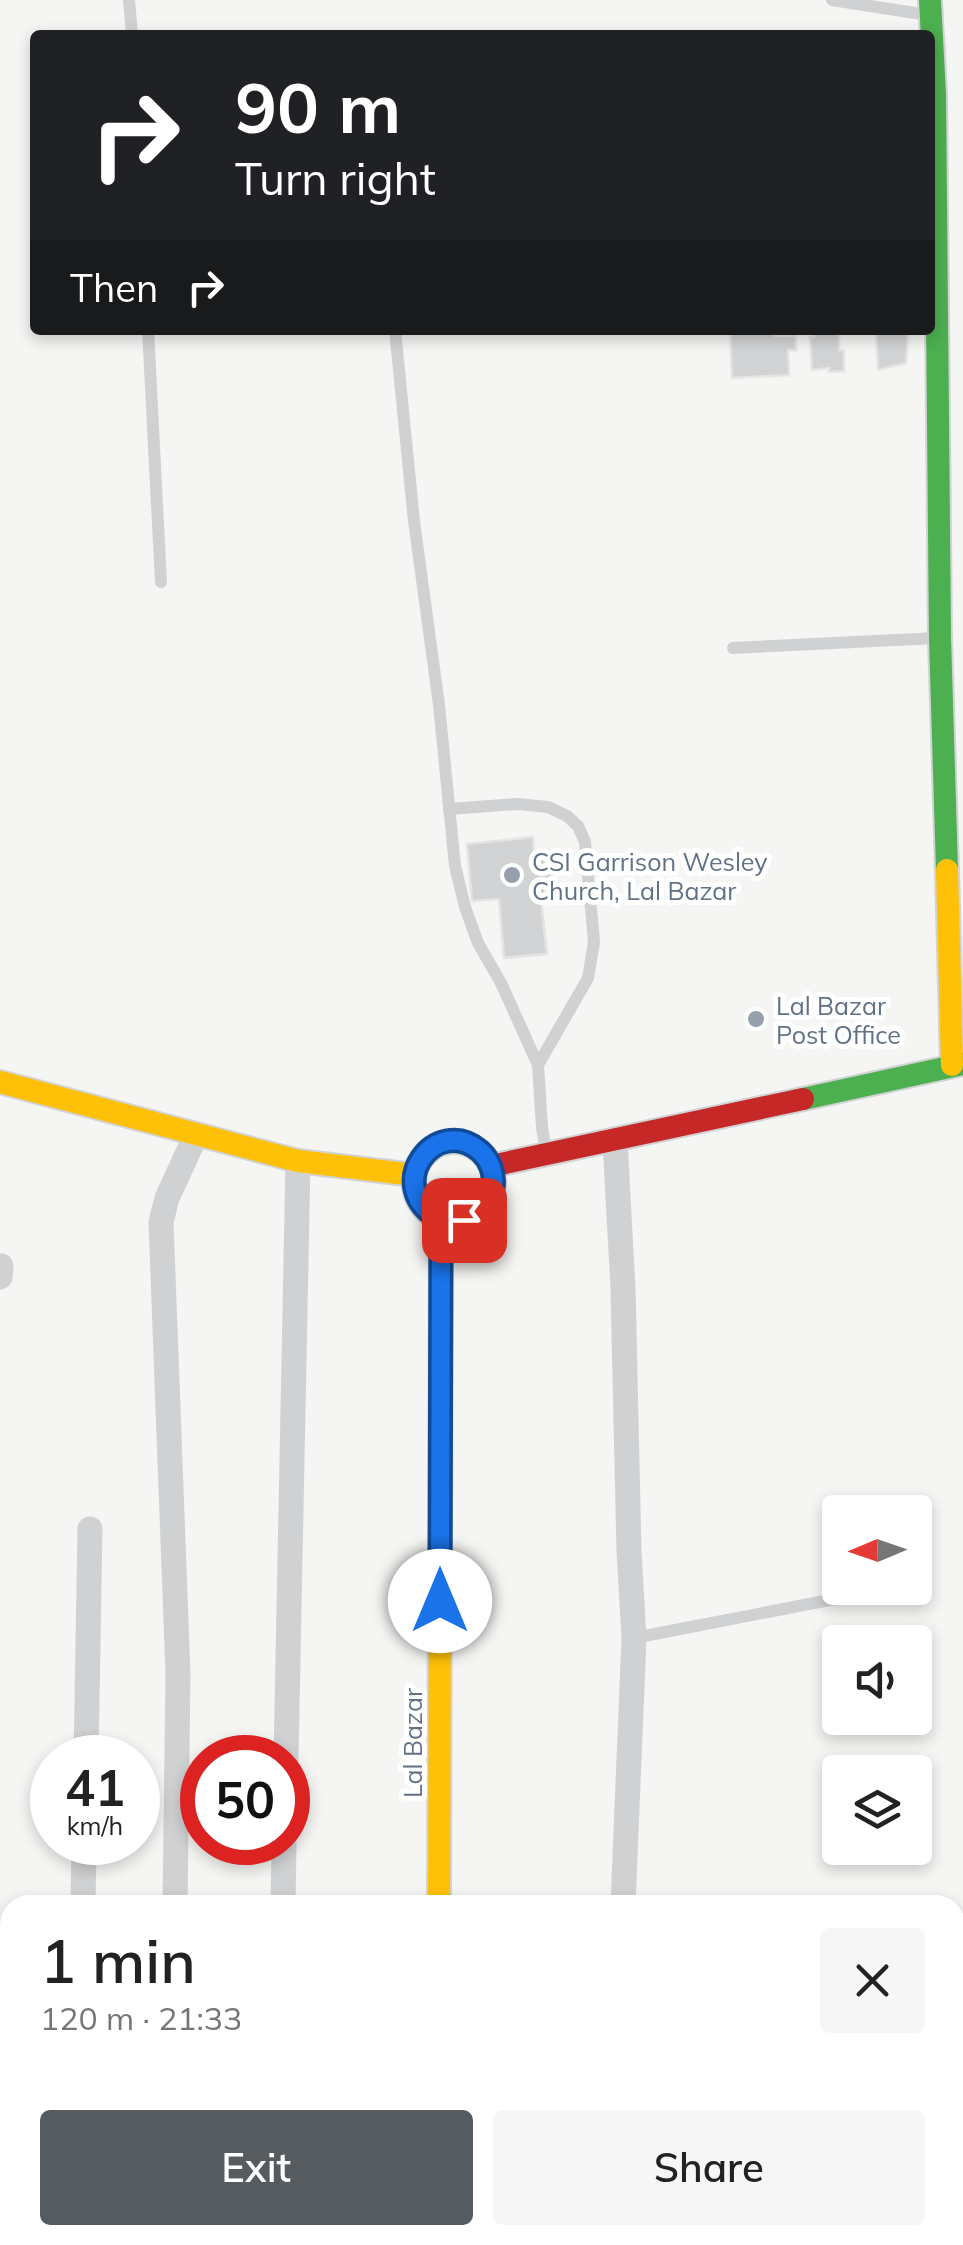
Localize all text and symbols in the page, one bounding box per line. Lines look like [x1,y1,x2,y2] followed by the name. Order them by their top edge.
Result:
[235,63,401,151] text: 90 m
[70,70,200,200] icon: right
[235,150,436,206] text: Turn right
[178,260,233,315] icon: right
[70,264,158,312] text: Then
[532,846,768,906] place label: CSI Garrison Wesley Church, Lal Bazar
[501,864,523,886] marker: CSI Garrison Wesley Church, Lal Bazar
[776,990,901,1050] place label: Lal Bazar Post Office
[745,1008,767,1030] marker: Lal Bazar Post Office
[422,1178,507,1263] pin
[437,1193,492,1248] icon: arrive
[822,1495,932,1605] north arrow
[822,1495,932,1865] map controls
[388,1549,492,1653] position arrow
[822,1625,932,1735] button: sound
[397,1688,428,1798] street label: Lal Bazar
[180,1735,310,1865] speed limit sign: 50
[822,1755,932,1865] button: layers
[65,1756,125,1819] text: 41
[67,1810,123,1841] text: km/h
[40,1923,196,1998] text: 1 min
[820,1928,925,2033] button: close
[40,1998,242,2038] text: 120 m · 21:33
[40,2110,473,2225] button: Exit
[493,2110,925,2225] button: Share

